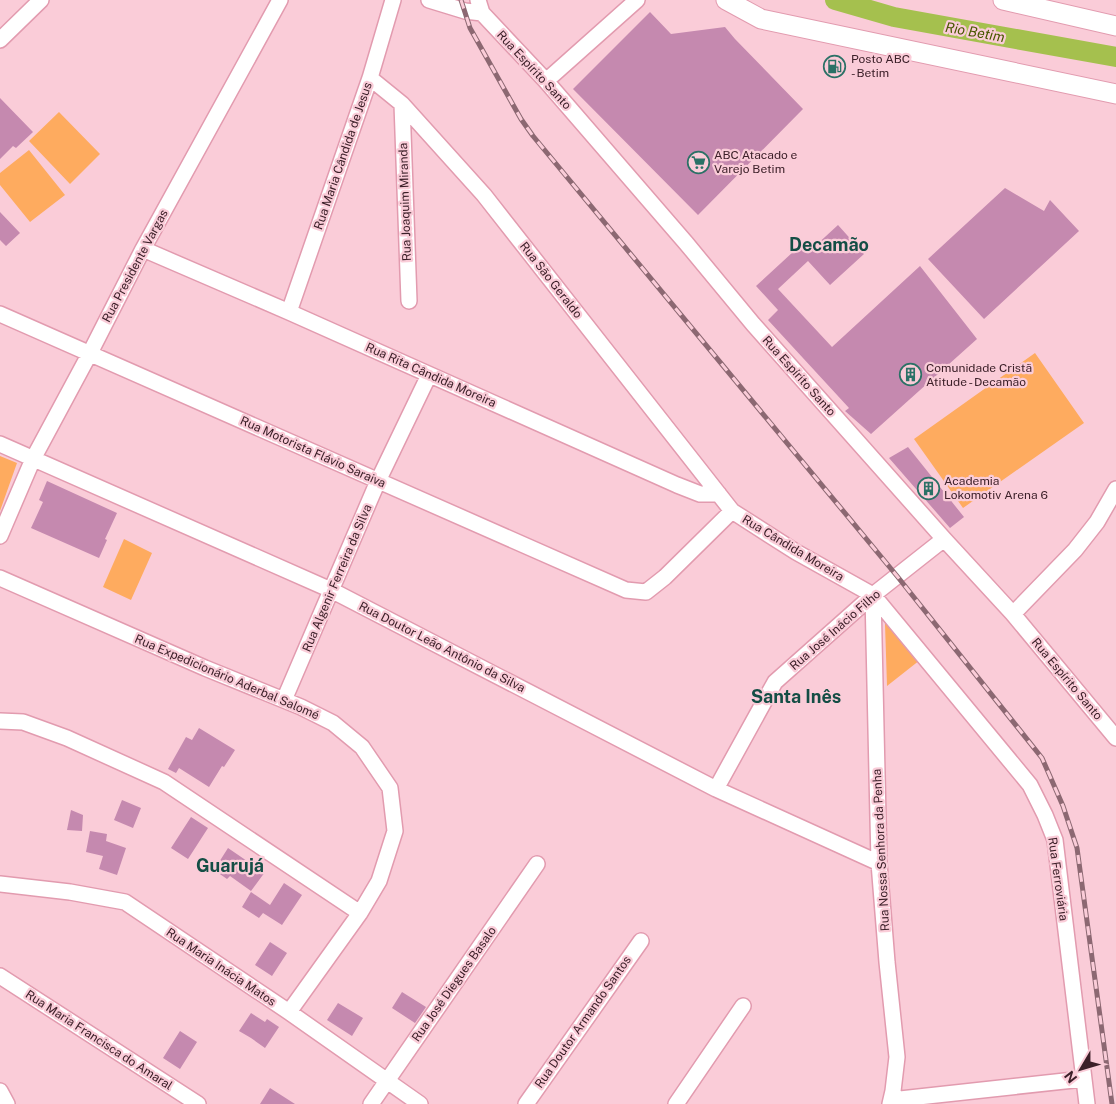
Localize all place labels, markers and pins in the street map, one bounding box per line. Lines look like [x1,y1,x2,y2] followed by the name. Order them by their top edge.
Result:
[851,52,910,80] place label: Posto ABC - Betim
[823,54,847,78] fuel station icon: Posto ABC - Betim
[714,148,798,176] place label: ABC Atacado e Varejo Betim
[686,150,710,174] supermarket icon: ABC Atacado e Varejo Betim
[926,361,1032,389] place label: Comunidade Cristã Atitude - Decamão
[898,363,922,387] building icon: Comunidade Cristã Atitude - Decamão
[944,474,1048,502] place label: Academia Lokomotiv Arena 6
[916,476,940,500] building icon: Academia Lokomotiv Arena 6

